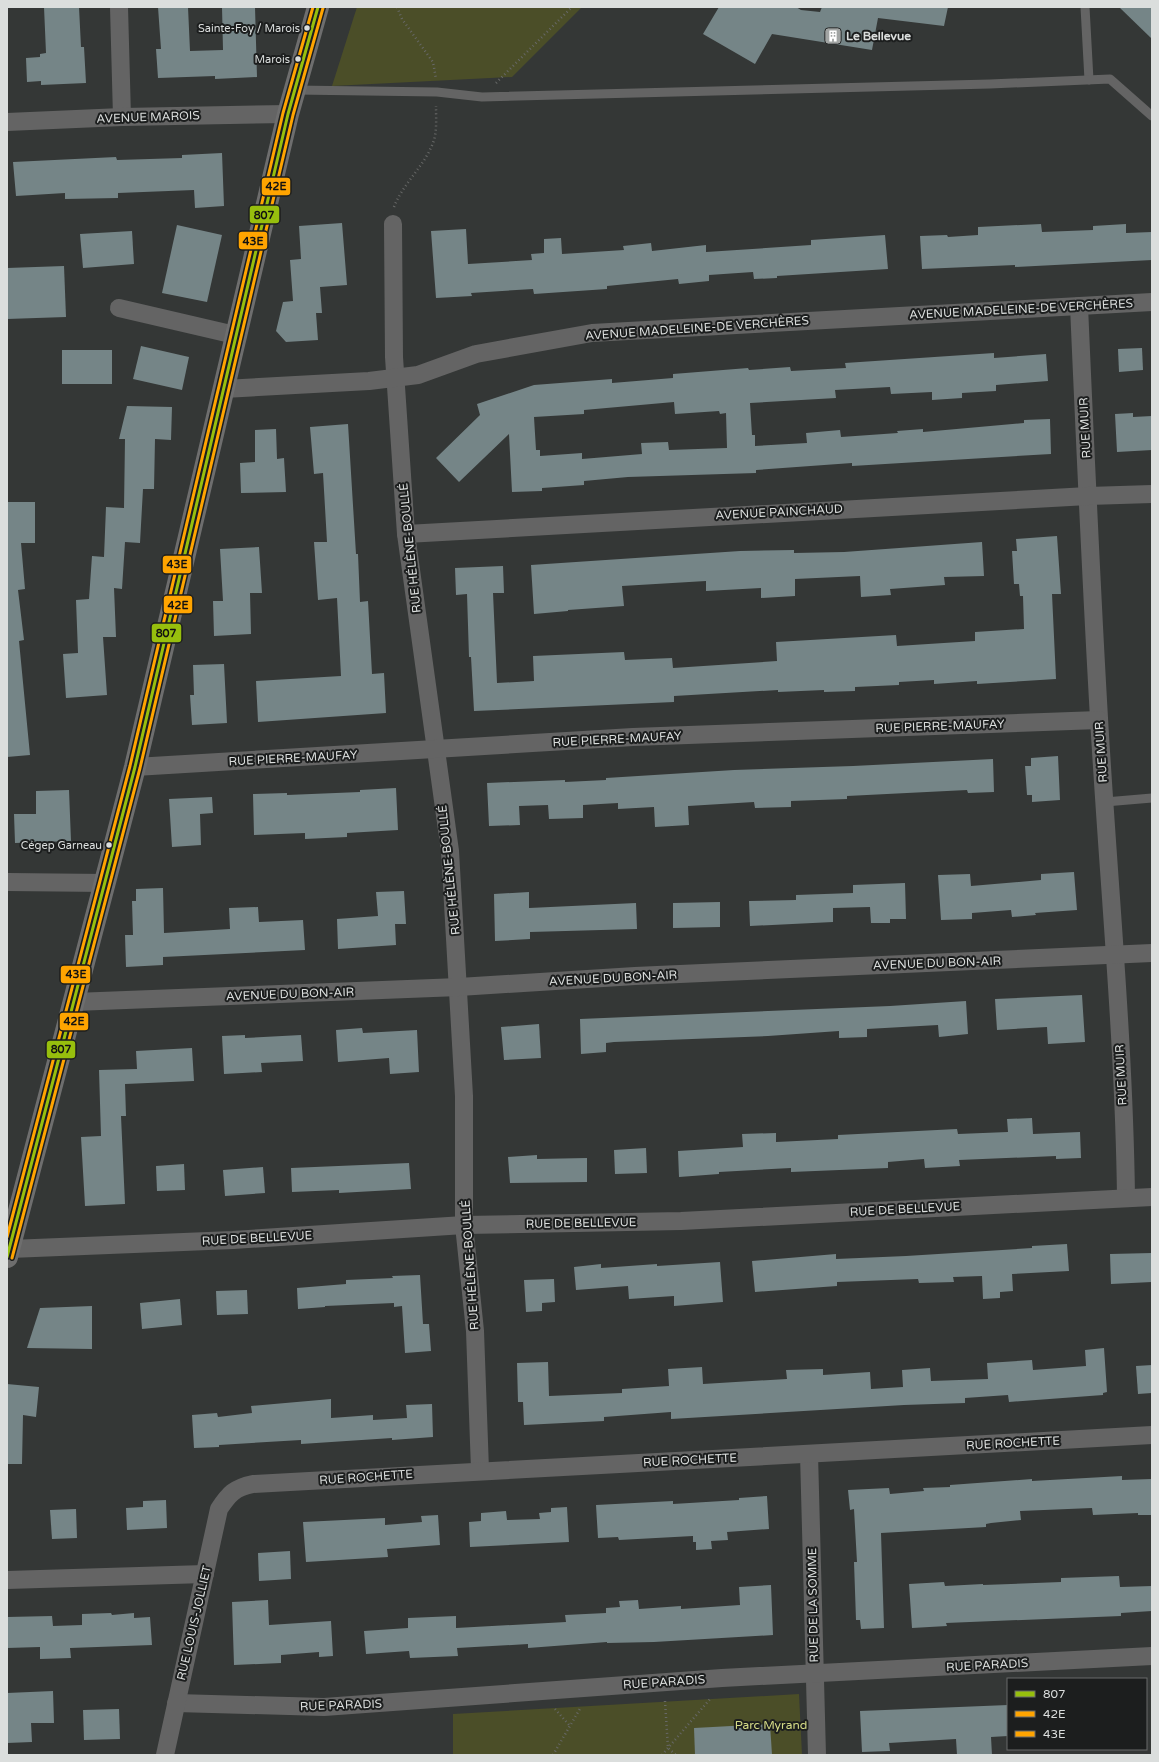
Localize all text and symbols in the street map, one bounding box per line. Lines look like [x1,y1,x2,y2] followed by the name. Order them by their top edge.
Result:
[198,22,300,35] place label: Sainte-Foy / Marois
[302,23,312,33] marker: Sainte-Foy / Marois
[823,26,843,46] building icon: Le Bellevue
[846,29,911,43] place label: Le Bellevue
[254,53,290,66] place label: Marois
[293,54,303,64] marker: Marois
[96,108,200,126] street label: AVENUE MAROIS
[261,177,291,196] line badge: 42E
[266,180,286,193] text: 42E
[249,205,280,224] line badge: 807
[254,209,274,222] text: 807
[238,231,268,250] line badge: 43E
[243,235,263,248] text: 43E
[909,296,1133,322] street label: AVENUE MADELEINE-DE VERCHÈRES
[585,313,809,343] street label: AVENUE MADELEINE-DE VERCHÈRES
[1076,397,1094,459] street label: RUE MUIR
[396,482,424,614] street label: RUE HÉLÈNE-BOULLÉ
[715,502,843,522] street label: AVENUE PAINCHAUD
[162,555,192,574] line badge: 43E
[167,558,187,571] text: 43E
[163,595,193,614] line badge: 42E
[168,599,188,612] text: 42E
[151,623,182,643] line badge: 807
[156,627,176,640] text: 807
[875,717,1005,735] street label: RUE PIERRE-MAUFAY
[1092,721,1110,783] street label: RUE MUIR
[552,729,682,749] street label: RUE PIERRE-MAUFAY
[228,748,358,768] street label: RUE PIERRE-MAUFAY
[435,804,463,936] street label: RUE HÉLÈNE-BOULLÉ
[21,839,102,852] place label: Cégep Garneau
[104,840,114,850] marker: Cégep Garneau
[873,954,1001,972] street label: AVENUE DU BON-AIR
[60,965,91,984] line badge: 43E
[66,968,86,981] text: 43E
[548,968,678,988] street label: AVENUE DU BON-AIR
[226,985,354,1003] street label: AVENUE DU BON-AIR
[59,1012,89,1031] line badge: 42E
[64,1015,84,1028] text: 42E
[46,1040,76,1059] line badge: 807
[51,1043,71,1056] text: 807
[1112,1044,1130,1106] street label: RUE MUIR
[458,1199,482,1331] street label: RUE HÉLÈNE-BOULLÉ
[849,1199,961,1219] street label: RUE DE BELLEVUE
[526,1215,637,1231] street label: RUE DE BELLEVUE
[201,1228,313,1248] street label: RUE DE BELLEVUE
[966,1434,1061,1452] street label: RUE ROCHETTE
[643,1451,738,1469] street label: RUE ROCHETTE
[319,1467,414,1487] street label: RUE ROCHETTE
[805,1547,821,1663] street label: RUE DE LA SOMME
[174,1564,214,1682] street label: RUE LOUIS-JOLLIET
[946,1656,1028,1674] street label: RUE PARADIS
[622,1672,706,1692] street label: RUE PARADIS
[1007,1678,1147,1750] legend
[1043,1687,1066,1701] text: 807
[300,1697,382,1713] street label: RUE PARADIS
[1043,1707,1066,1721] text: 42E
[735,1718,807,1732] park label: Parc Myrand
[1043,1727,1066,1741] text: 43E

